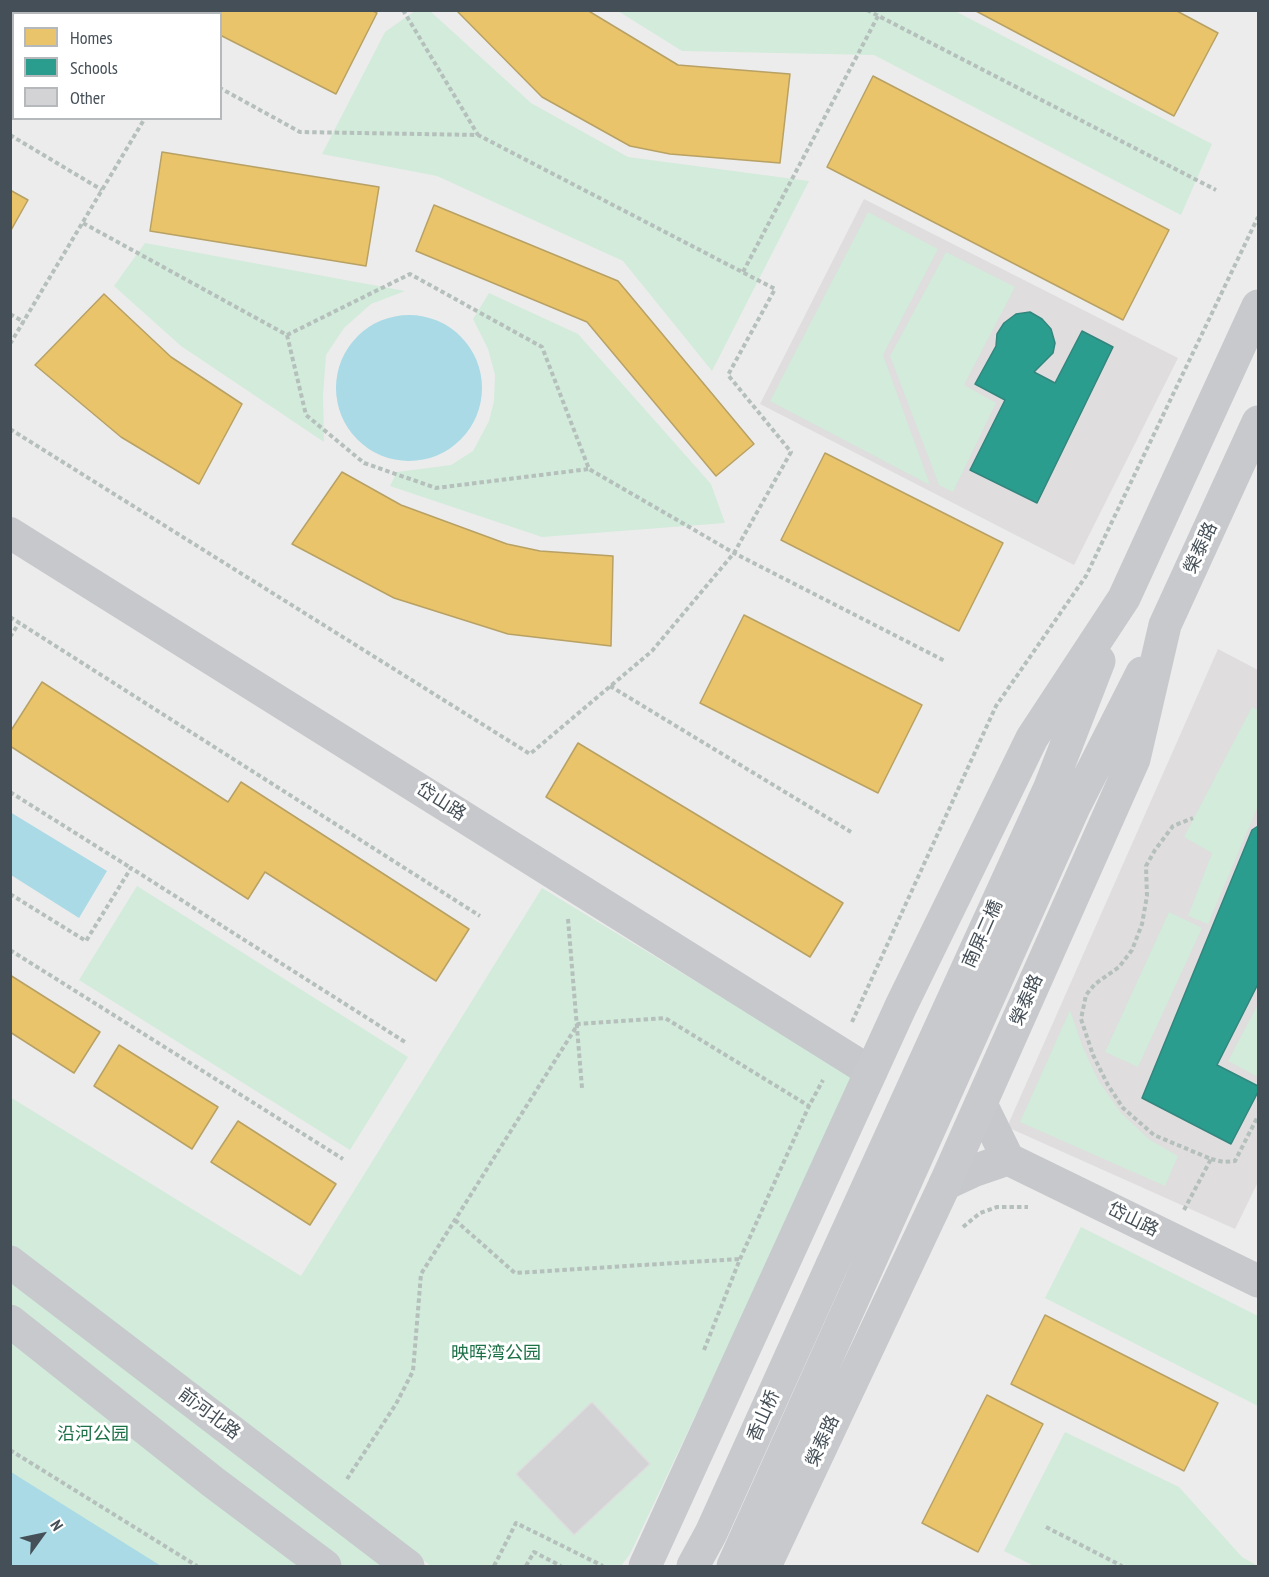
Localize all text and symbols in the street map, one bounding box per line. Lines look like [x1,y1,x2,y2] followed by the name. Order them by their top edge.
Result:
[12,12,222,120] legend
[70,26,113,49] text: Homes
[70,56,118,79] text: Schools
[70,86,105,109] text: Other
[1180,519,1222,577] street label: 榮泰路
[412,779,470,825] street label: 岱山路
[958,897,1008,971] street label: 南屏二橋
[1006,971,1048,1029] street label: 榮泰路
[1104,1198,1162,1242] street label: 岱山路
[451,1343,541,1365] park label: 映晖湾公园
[174,1384,244,1444] street label: 前河北路
[743,1387,785,1445] street label: 香山桥
[802,1412,844,1470] street label: 榮泰路
[57,1424,129,1446] park label: 沿河公园
[12,1505,72,1565] north arrow
[46,1516,68,1534] text: N

